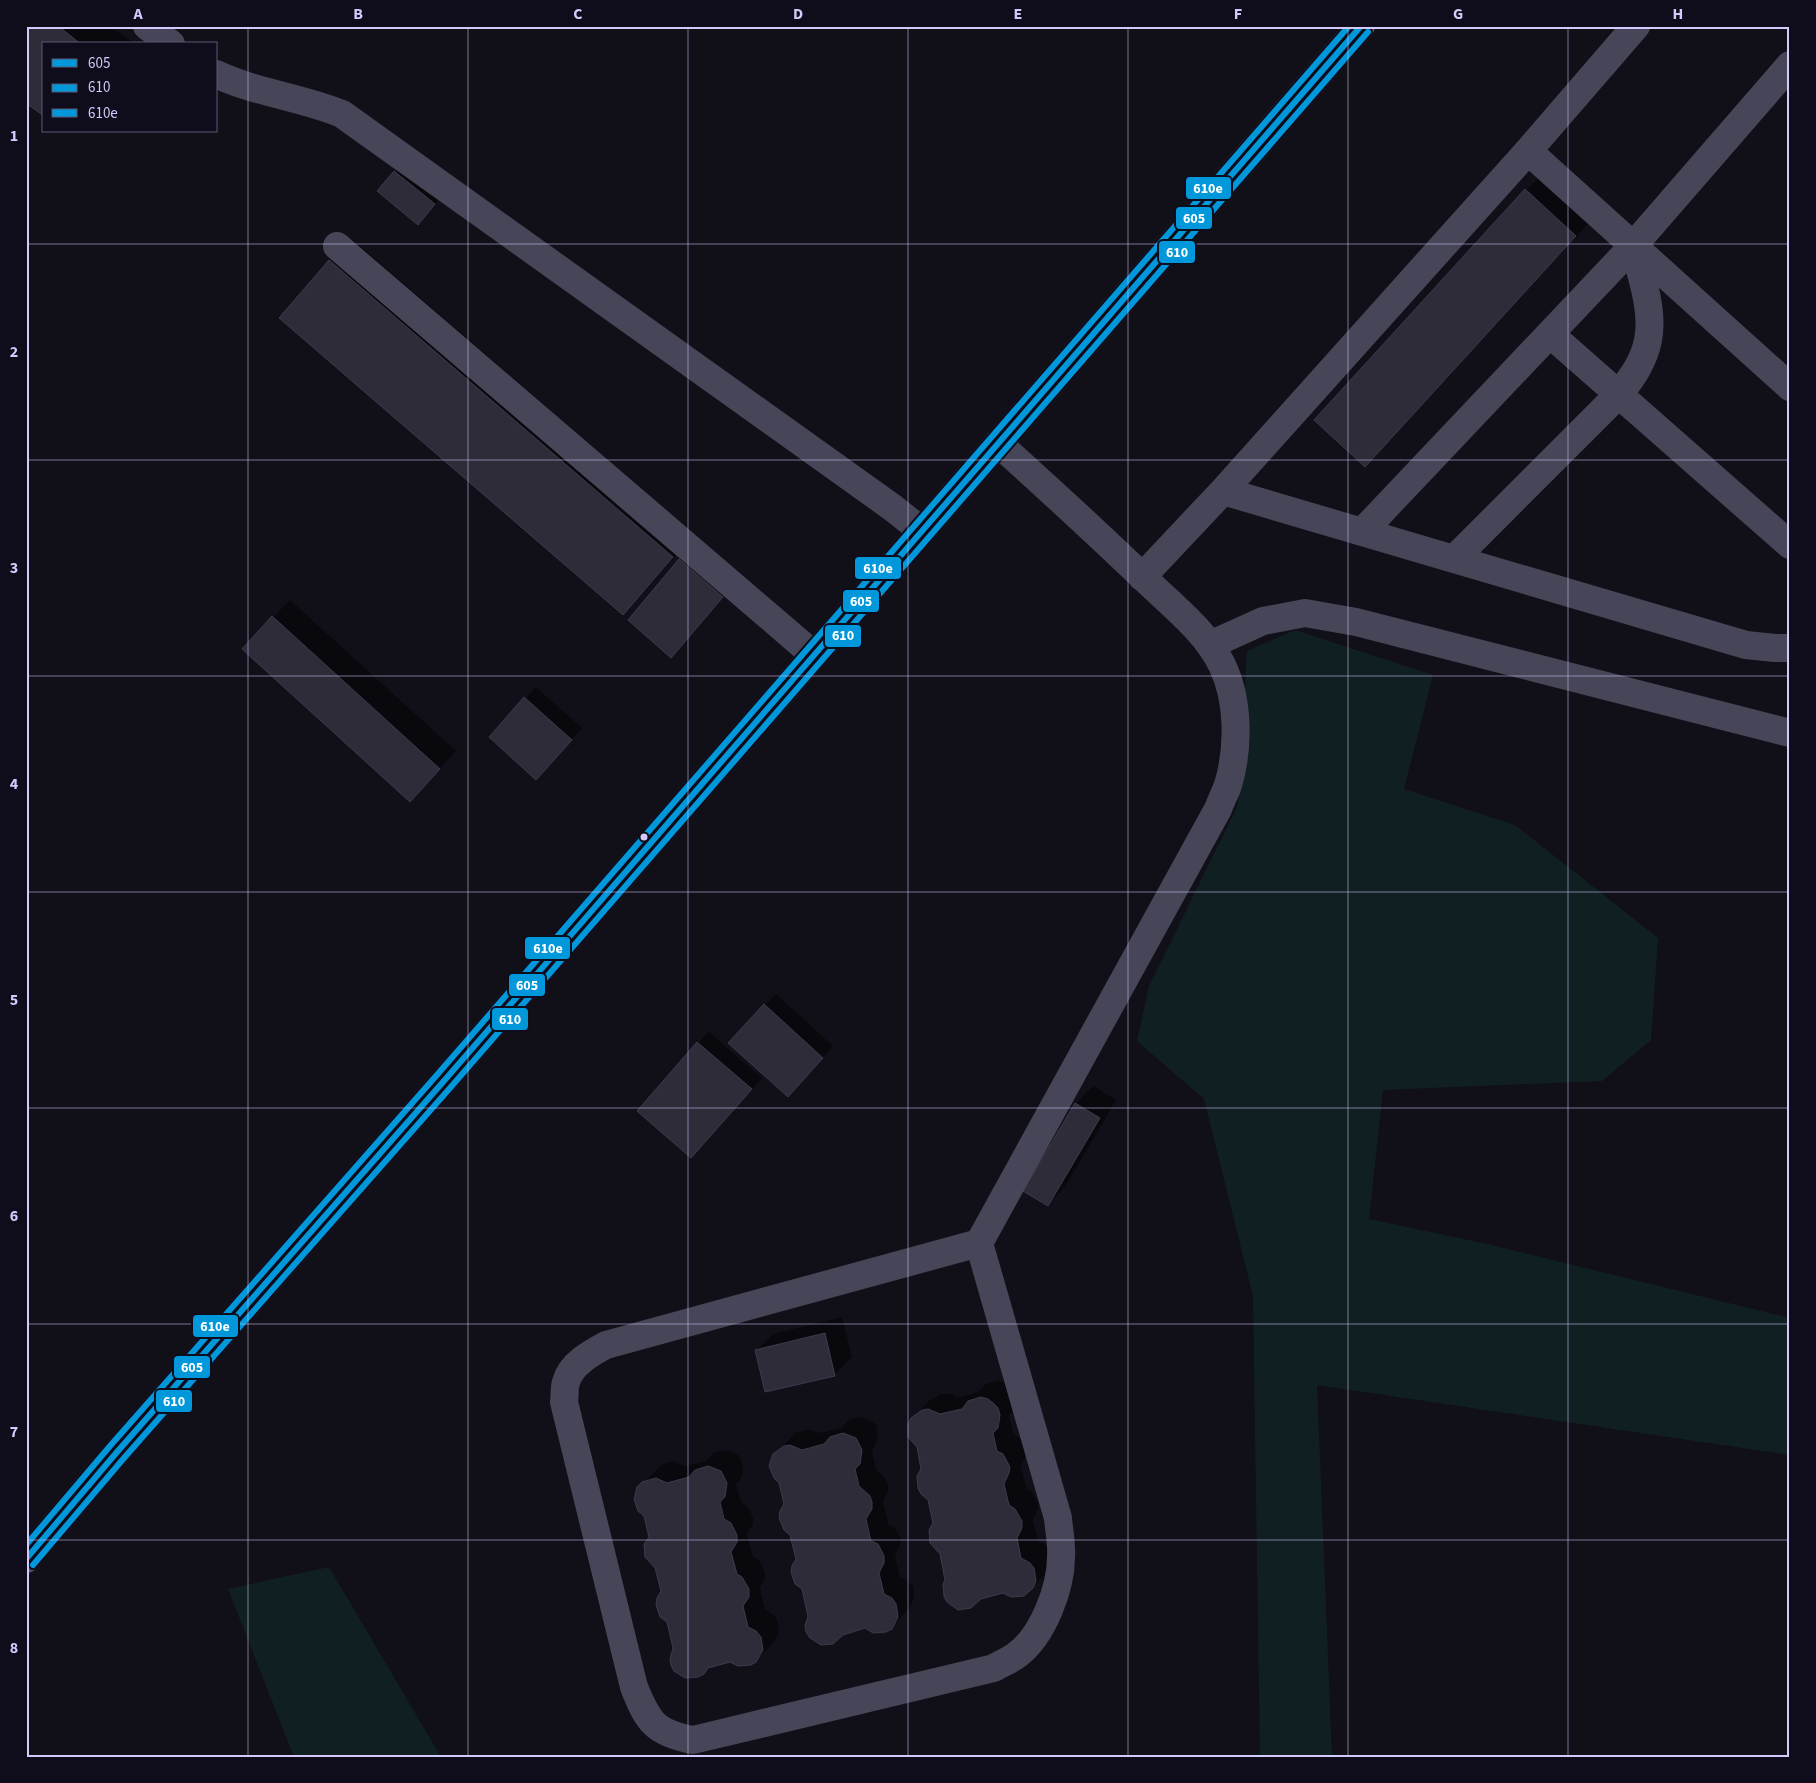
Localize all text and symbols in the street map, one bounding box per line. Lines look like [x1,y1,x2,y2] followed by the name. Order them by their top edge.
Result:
[132,3,143,25] text: A
[353,3,363,25] text: B
[573,3,583,25] text: C
[793,3,803,25] text: D
[1014,3,1022,25] text: E
[1234,3,1242,25] text: F
[1453,3,1463,25] text: G
[1673,3,1683,25] text: H
[42,42,218,132] legend
[88,53,110,74] text: 605
[88,77,110,98] text: 610
[88,103,118,124] text: 610e
[10,125,18,147] text: 1
[1185,176,1232,200] line badge: 610e
[1193,179,1223,199] text: 610e
[1175,206,1213,230] line badge: 605
[1183,209,1205,229] text: 605
[1158,240,1196,264] line badge: 610
[1166,243,1188,263] text: 610
[10,341,18,363] text: 2
[854,556,902,580] line badge: 610e
[10,557,18,579] text: 3
[863,559,893,579] text: 610e
[842,589,880,613] line badge: 605
[850,592,872,612] text: 605
[824,624,862,648] line badge: 610
[832,626,854,646] text: 610
[10,773,19,795] text: 4
[639,832,649,842] unlabelled marker
[524,936,571,960] line badge: 610e
[533,939,563,959] text: 610e
[508,973,546,997] line badge: 605
[516,976,538,996] text: 605
[10,989,18,1011] text: 5
[491,1007,529,1031] line badge: 610
[499,1010,521,1030] text: 610
[10,1205,18,1227] text: 6
[192,1314,239,1338] line badge: 610e
[200,1317,230,1337] text: 610e
[173,1355,211,1379] line badge: 605
[181,1358,203,1378] text: 605
[155,1389,193,1413] line badge: 610
[163,1392,185,1412] text: 610
[10,1421,18,1443] text: 7
[10,1637,18,1659] text: 8

